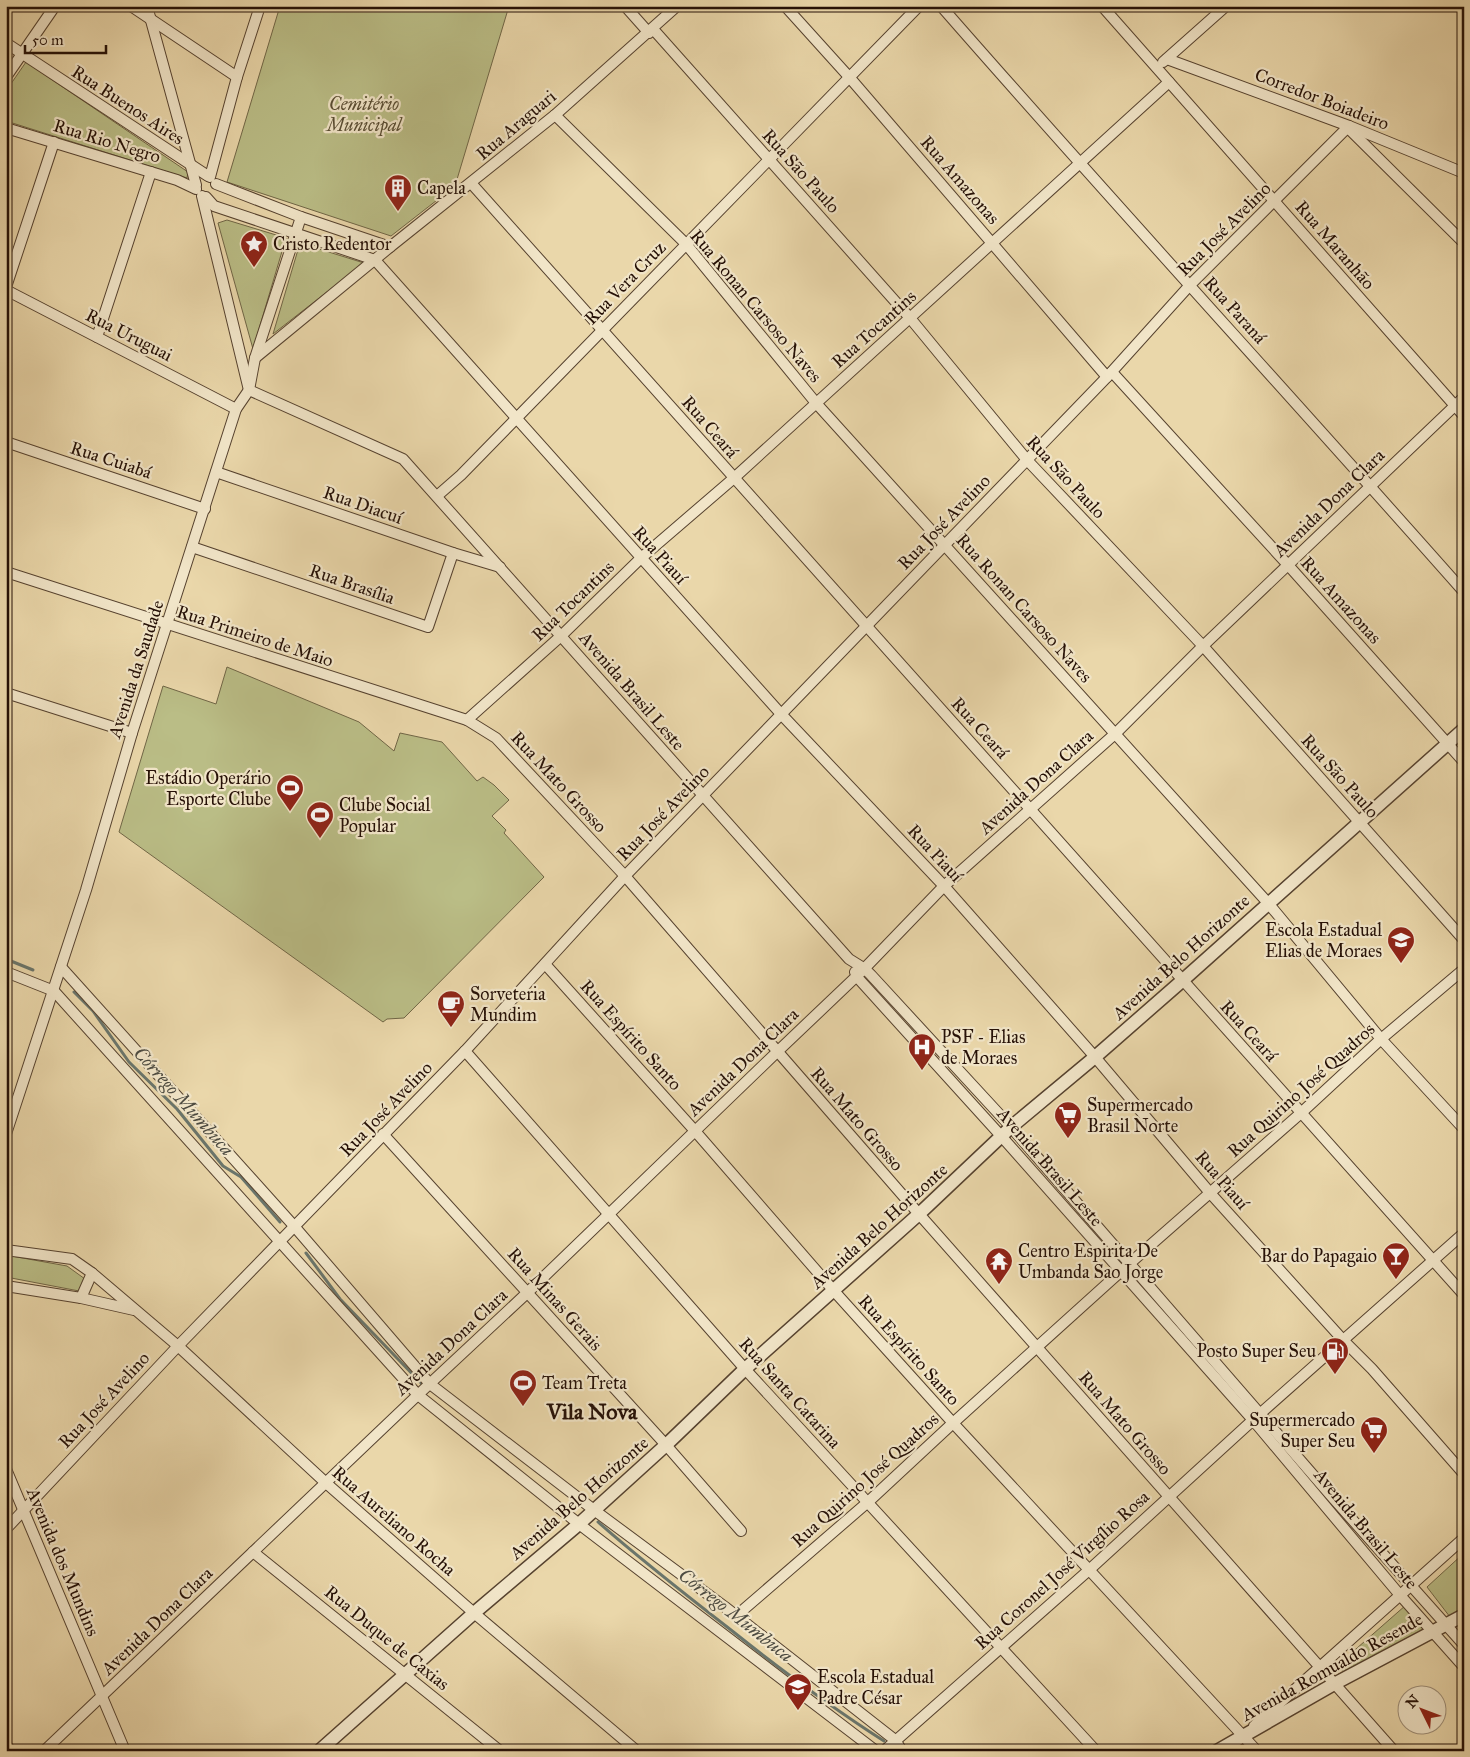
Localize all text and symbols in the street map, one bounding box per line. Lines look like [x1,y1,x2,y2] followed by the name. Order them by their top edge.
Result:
[25,22,106,54] scale bar
[32,31,64,49] text: 50 m
[68,60,188,150] street label: Rua Buenos Aires
[1252,63,1392,135] street label: Corredor Boiadeiro
[472,85,561,166] street label: Rua Araguari
[325,93,404,137] park label: Cemitério Municipal
[50,114,163,169] street label: Rua Rio Negro
[757,124,845,218] street label: Rua São Paulo
[916,131,1004,229] street label: Rua Amazonas
[383,173,413,212] building icon: Capela
[417,177,466,199] place label: Capela
[1172,177,1276,281] street label: Rua José Avelino
[1290,196,1380,294] street label: Rua Maranhão
[686,225,826,387] street label: Rua Ronan Carsoso Naves
[239,229,269,268] place icon: Cristo Redentor
[273,233,392,255] place label: Cristo Redentor
[580,237,670,329] street label: Rua Vera Cruz
[1199,272,1271,348] street label: Rua Paraná
[827,285,921,373] street label: Rua Tocantins
[81,304,176,367] street label: Rua Uruguai
[677,391,743,463] street label: Rua Ceará
[1022,431,1110,523] street label: Rua São Paulo
[68,437,155,484] street label: Rua Cuiabá
[1268,444,1390,562] street label: Avenida Dona Clara
[893,470,996,575] street label: Rua José Avelino
[320,481,407,529] street label: Rua Diacuí
[628,521,693,590] street label: Rua Piauí
[951,529,1097,687] street label: Rua Ronan Carsoso Naves
[1296,552,1386,648] street label: Rua Amazonas
[527,556,619,646] street label: Rua Tocantins
[306,559,398,609] street label: Rua Brasília
[103,597,169,742] street label: Avenida da Saudade
[174,600,336,672] street label: Rua Primeiro de Maio
[574,626,690,755] street label: Avenida Brasil Leste
[947,693,1014,764] street label: Rua Ceará
[974,725,1098,840] street label: Avenida Dona Clara
[506,727,612,837] street label: Rua Mato Grosso
[1296,729,1384,823] street label: Rua São Paulo
[612,761,715,866] street label: Rua José Avelino
[145,767,271,810] place label: Estádio Operário Esporte Clube
[275,773,305,812] sports icon: Estádio Operário Esporte Clube
[339,794,430,837] place label: Clube Social Popular
[305,800,335,839] sports icon: Clube Social Popular
[903,820,968,887] street label: Rua Piauí
[1107,890,1254,1025] street label: Avenida Belo Horizonte
[1265,919,1382,962] place label: Escola Estadual Elias de Moraes
[1386,925,1416,964] school or university icon: Escola Estadual Elias de Moraes
[576,975,686,1095] street label: Rua Espírito Santo
[470,983,546,1026] place label: Sorveteria Mundim
[436,989,466,1028] cafe icon: Sorveteria Mundim
[1216,996,1283,1067] street label: Rua Ceará
[682,1003,804,1121] street label: Avenida Dona Clara
[1223,1018,1380,1163] street label: Rua Quirino José Quadros
[941,1026,1025,1069] place label: PSF - Elias de Moraes
[907,1032,937,1071] hospital icon: PSF - Elias de Moraes
[129,1042,239,1160] water label: Córrego Mumbuca
[335,1057,438,1162] street label: Rua José Avelino
[806,1063,908,1175] street label: Rua Mato Grosso
[1087,1094,1193,1137] place label: Supermercado Brasil Norte
[1053,1100,1083,1139] supermarket icon: Supermercado Brasil Norte
[992,1102,1108,1231] street label: Avenida Brasil Leste
[1190,1146,1254,1215] street label: Rua Piauí
[805,1159,952,1294] street label: Avenida Belo Horizonte
[1018,1240,1163,1284] place label: Centro Espirita De Umbanda Sao Jorge
[1381,1241,1411,1280] bar icon: Bar do Papagaio
[503,1243,607,1355] street label: Rua Minas Gerais
[1261,1245,1377,1268] place label: Bar do Papagaio
[984,1246,1014,1285] temple icon: Centro Espirita De Umbanda Sao Jorge
[389,1284,512,1401] street label: Avenida Dona Clara
[854,1290,964,1410] street label: Rua Espírito Santo
[734,1333,846,1453] street label: Rua Santa Catarina
[1320,1336,1350,1375] fuel station icon: Posto Super Seu
[1196,1340,1316,1362] place label: Posto Super Seu
[54,1347,155,1453] street label: Rua José Avelino
[1074,1367,1176,1479] street label: Rua Mato Grosso
[508,1368,538,1407] sports icon: Team Treta
[542,1372,627,1394] place label: Team Treta
[546,1398,638,1425] district label: Vila Nova
[787,1408,944,1553] street label: Rua Quirino José Quadros
[1249,1409,1355,1452] place label: Supermercado Super Seu
[1359,1415,1389,1454] supermarket icon: Supermercado Super Seu
[504,1432,653,1565] street label: Avenida Belo Horizonte
[328,1461,461,1581] street label: Rua Aureliano Rocha
[1309,1464,1423,1594] street label: Avenida Brasil Leste
[21,1484,104,1640] street label: Avenida dos Mundins
[970,1486,1155,1655] street label: Rua Coronel José Virgílio Rosa
[96,1562,218,1680] street label: Avenida Dona Clara
[674,1563,798,1667] water label: Córrego Mumbuca
[319,1581,454,1696] street label: Rua Duque de Caxias
[1237,1608,1426,1726] street label: Avenida Romualdo Resende
[817,1666,934,1709] place label: Escola Estadual Padre César
[783,1672,813,1711] school or university icon: Escola Estadual Padre César
[1398,1684,1448,1734] north arrow
[1402,1691,1423,1712] text: N

